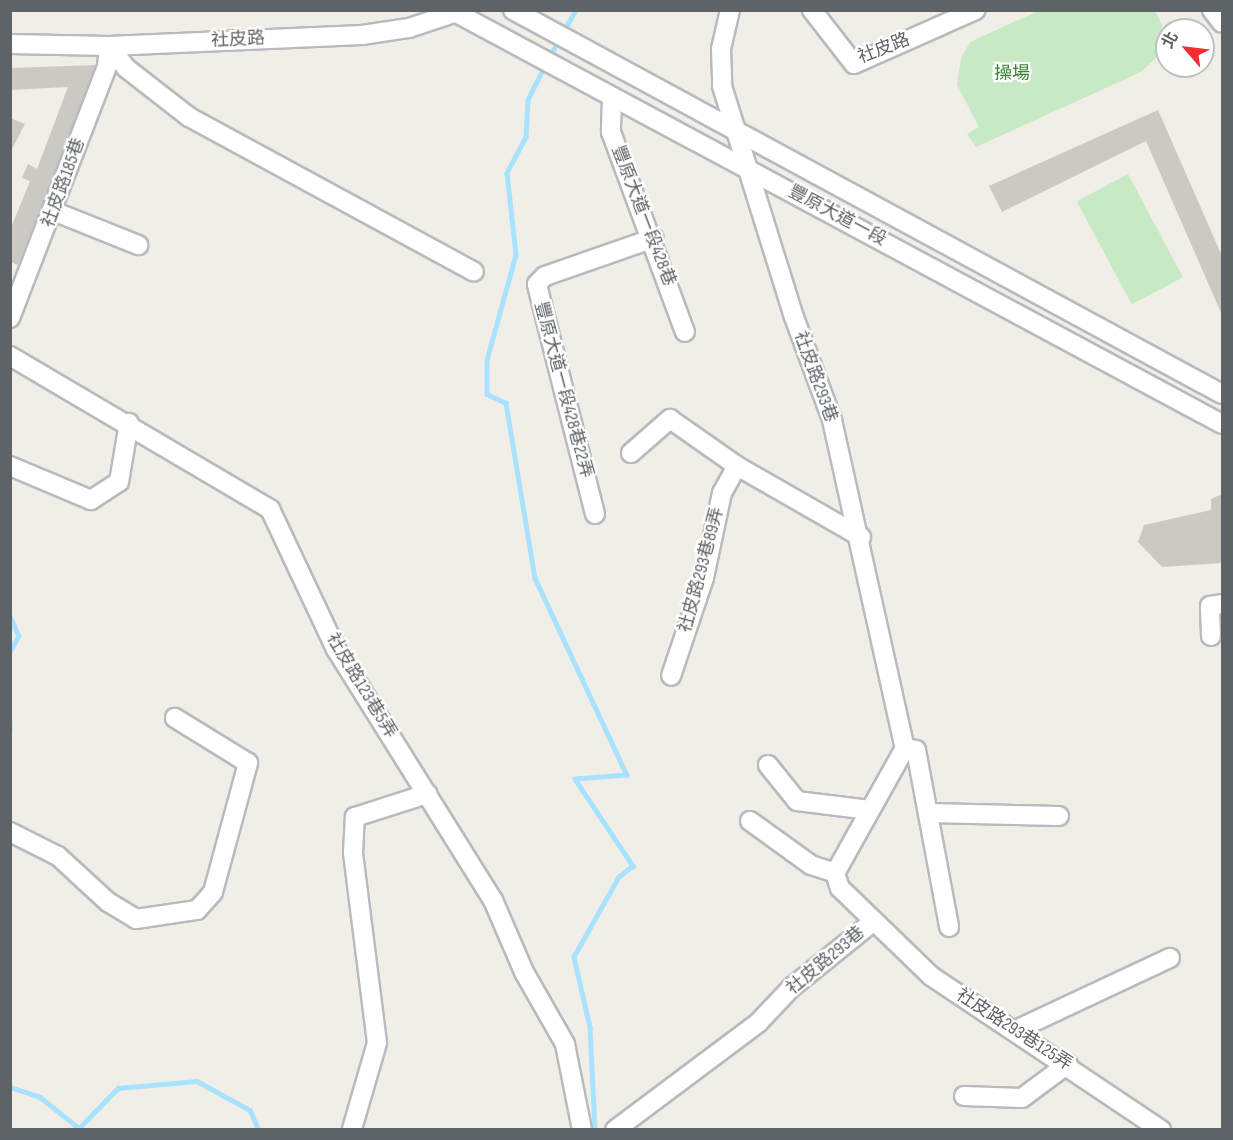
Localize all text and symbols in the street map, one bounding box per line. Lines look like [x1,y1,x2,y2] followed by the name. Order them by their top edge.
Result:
[1155,18,1215,78] north arrow
[210,28,266,52] street label: 社皮路
[855,29,913,69] street label: 社皮路
[1158,29,1183,52] text: 北
[994,63,1030,85] park label: 操場
[38,135,90,231] street label: 社皮路185巷
[606,143,680,289] street label: 豐原大道一段428巷
[784,181,890,251] street label: 豐原大道一段
[529,299,597,481] street label: 豐原大道一段428巷22弄
[789,329,841,425] street label: 社皮路293巷
[675,505,729,635] street label: 社皮路293巷89弄
[321,630,401,742] street label: 社皮路123巷5弄
[783,922,869,1000] street label: 社皮路293巷
[952,984,1076,1076] street label: 社皮路293巷125弄

